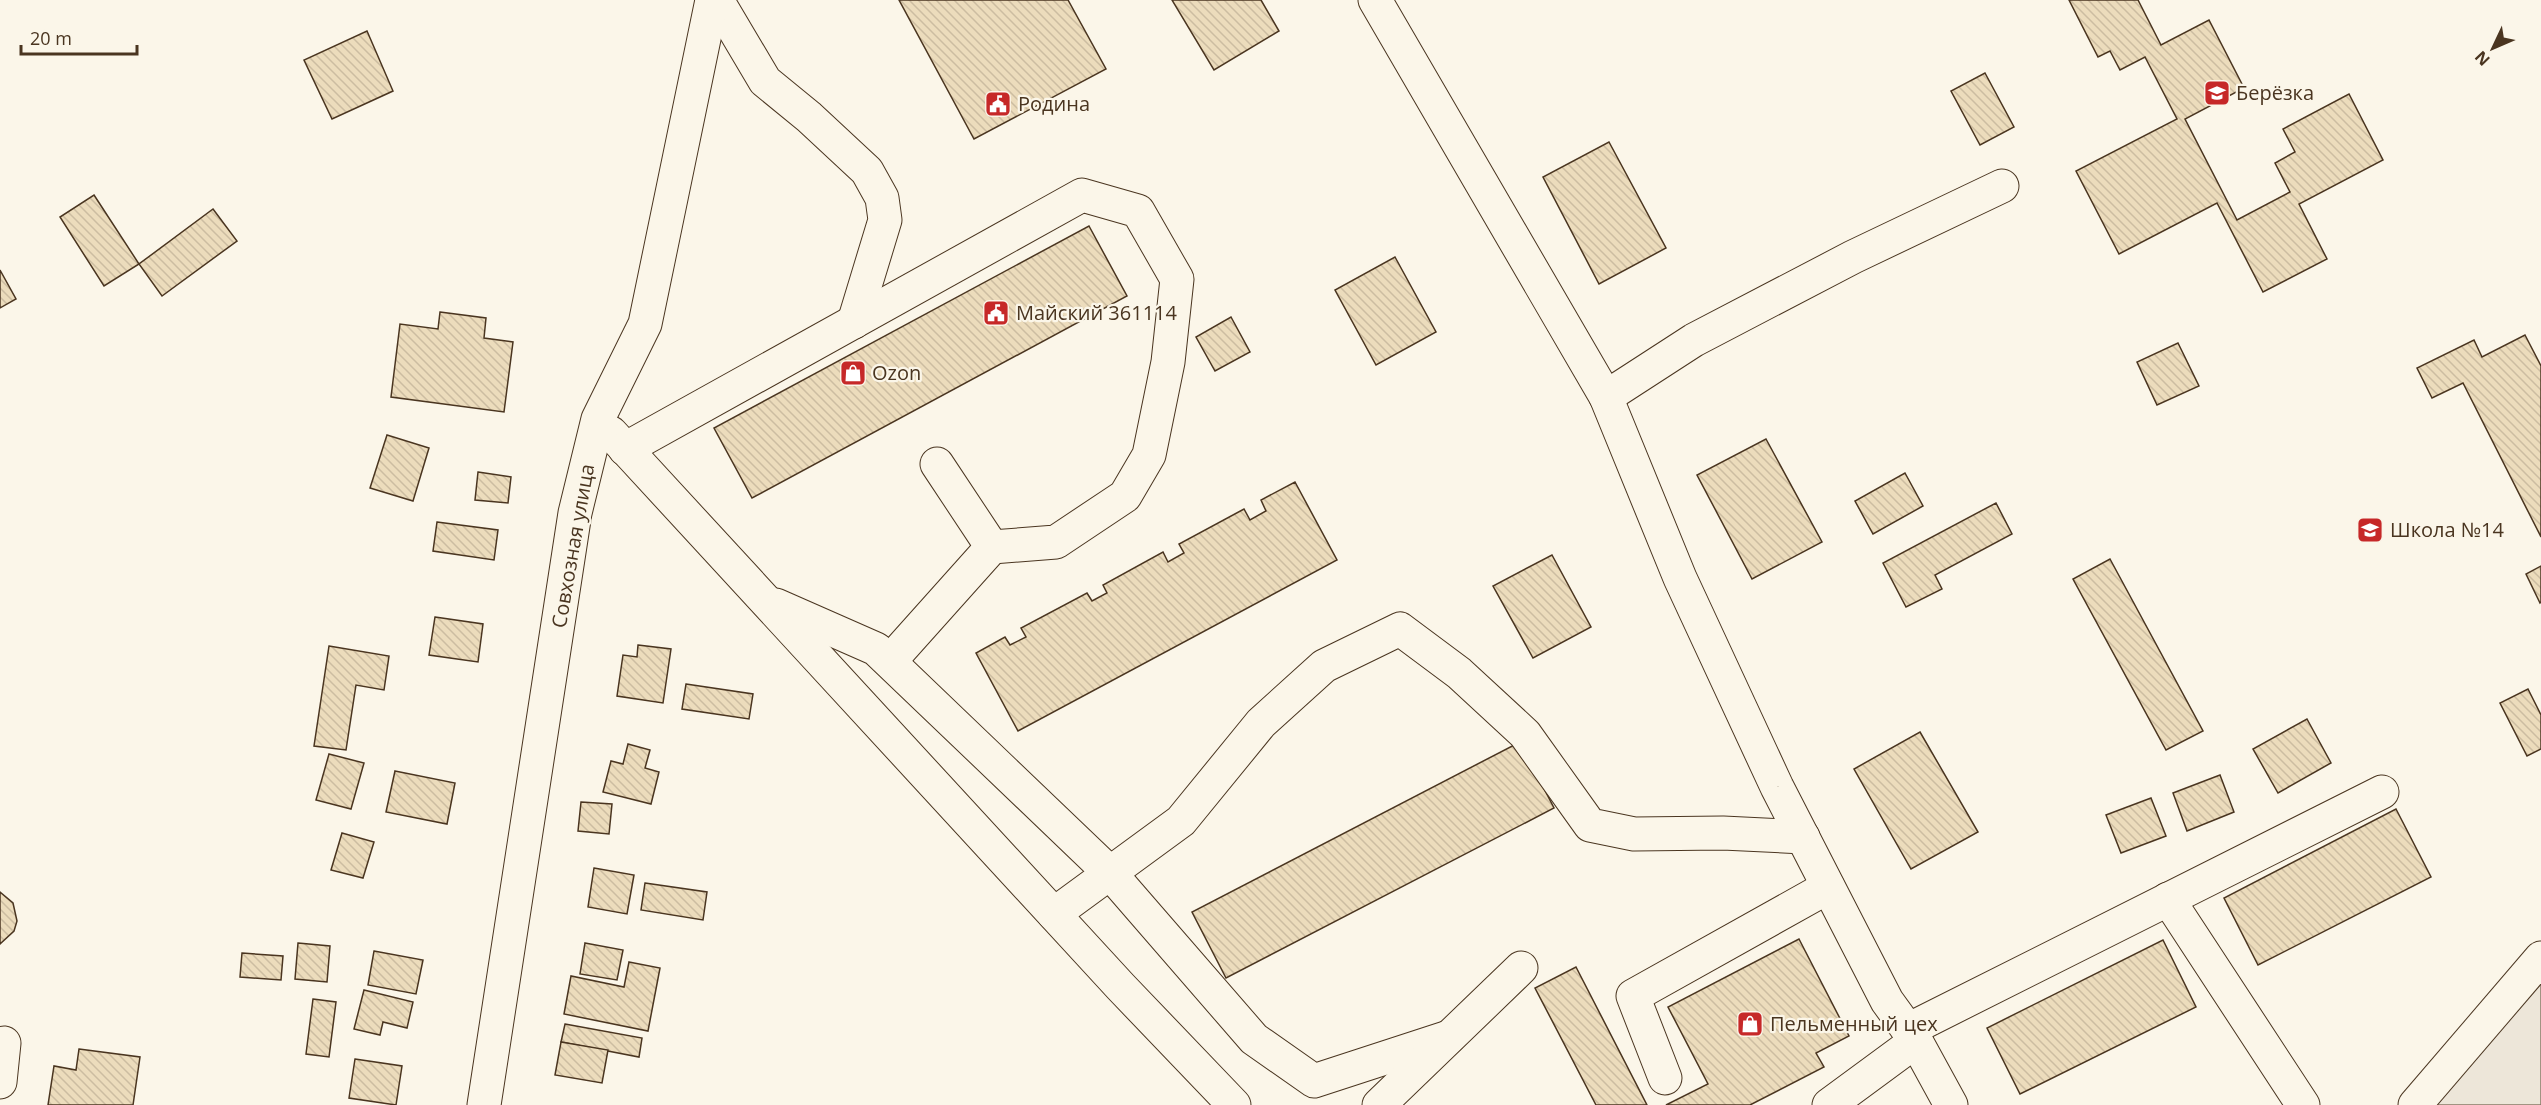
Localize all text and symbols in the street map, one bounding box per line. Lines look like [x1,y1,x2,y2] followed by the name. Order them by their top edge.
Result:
[21,18,136,56] scale bar
[2463,18,2523,78] north arrow
[30,26,72,50] text: 20 m
[2470,46,2495,71] text: N
[2202,78,2232,108] school or university icon: Берёзка
[2236,79,2314,106] place label: Берёзка
[983,89,1013,119] public building icon: Родина
[1018,90,1090,117] place label: Родина
[981,298,1011,328] public building icon: Майский 361114
[1016,299,1178,326] place label: Майский 361114
[838,358,868,388] shop icon: Ozon
[872,359,921,386] place label: Ozon
[545,462,600,630] street label: Совхозная улица
[2355,515,2385,545] school or university icon: Школа №14
[2390,516,2505,543] place label: Школа №14
[1735,1009,1765,1039] shop icon: Пельменный цех
[1770,1010,1938,1037] place label: Пельменный цех

